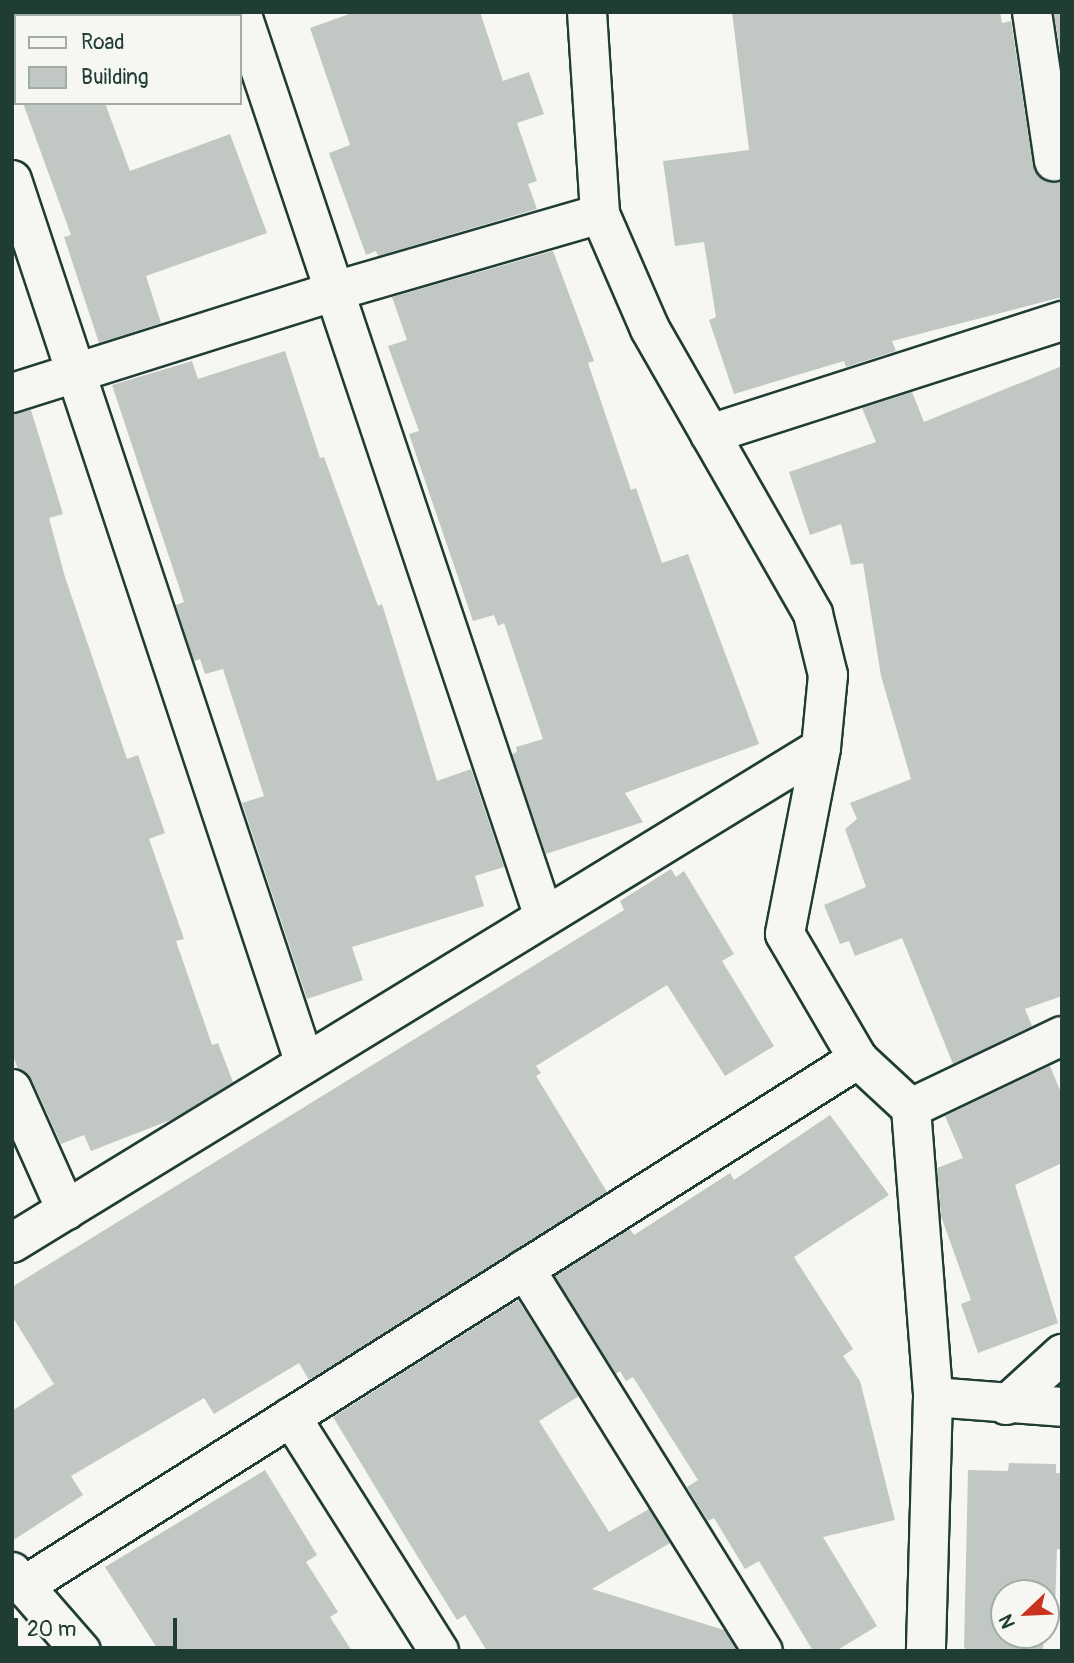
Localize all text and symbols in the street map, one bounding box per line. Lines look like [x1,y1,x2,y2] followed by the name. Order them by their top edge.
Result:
[14,14,242,105] legend
[81,29,125,56] text: Road
[81,64,148,91] text: Building
[990,1579,1060,1649] north arrow
[18,1604,180,1648] scale bar
[994,1611,1021,1632] text: N
[27,1616,76,1643] text: 20 m

